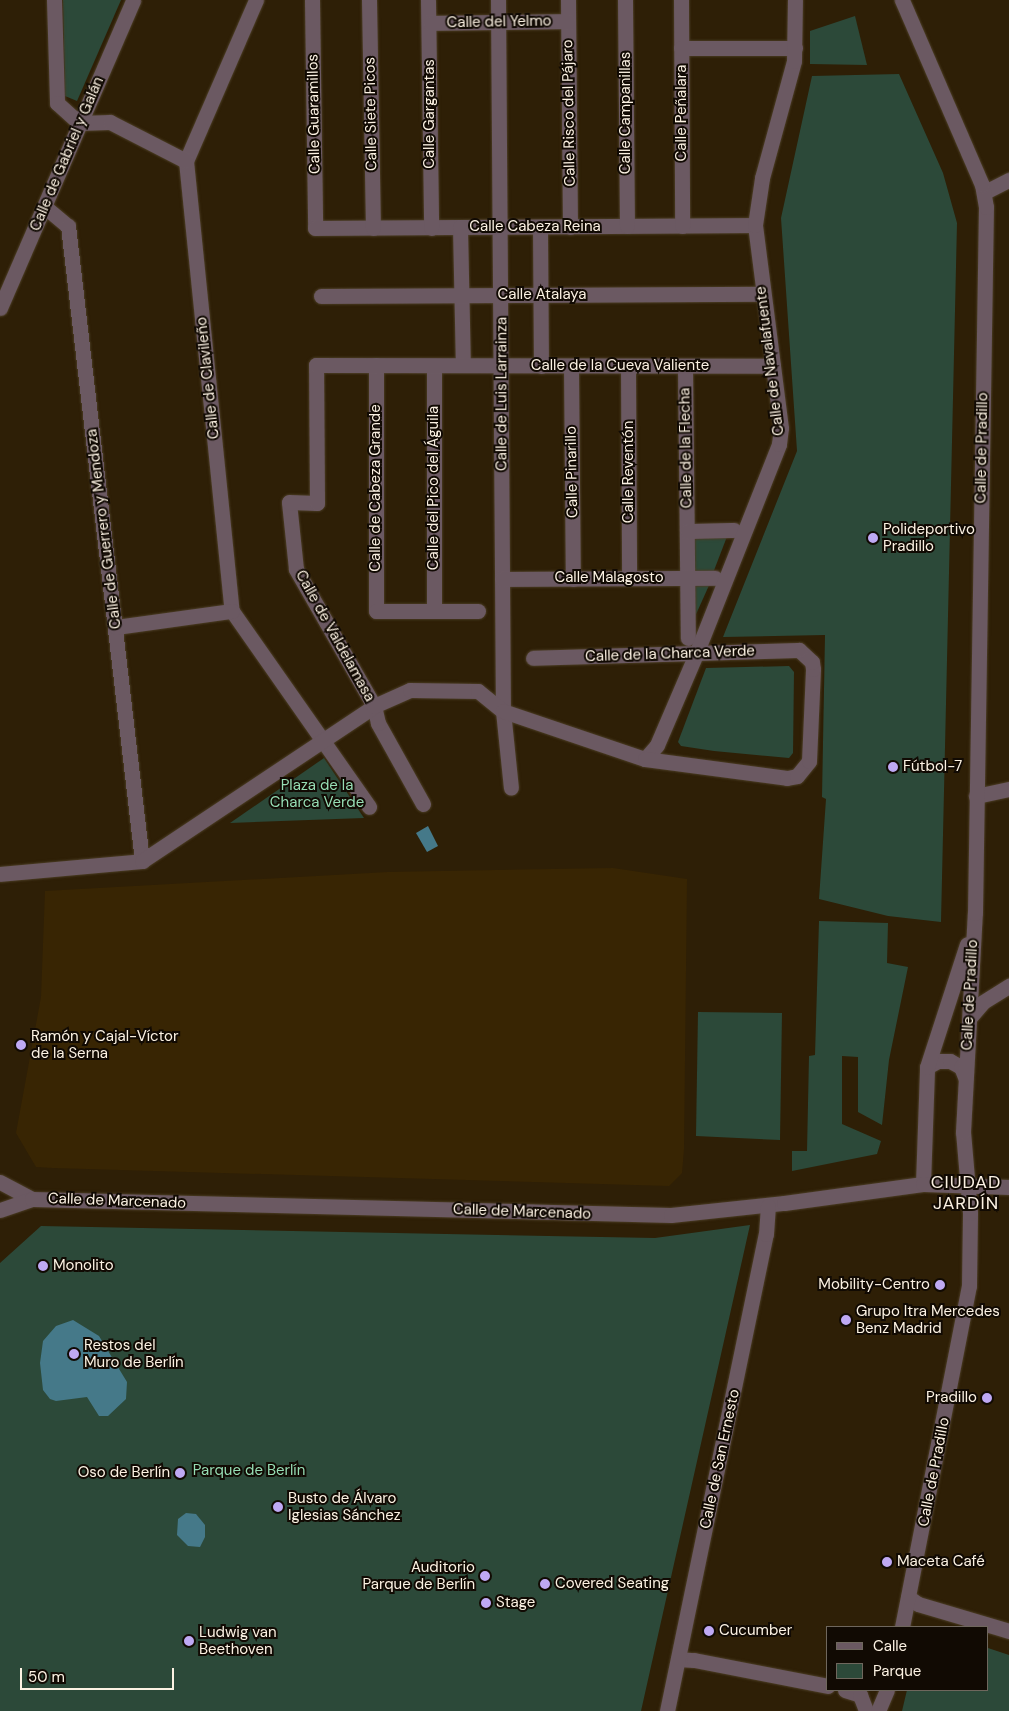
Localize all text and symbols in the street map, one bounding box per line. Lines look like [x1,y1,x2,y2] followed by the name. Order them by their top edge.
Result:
[446,12,552,32] street label: Calle del Yelmo
[559,39,579,187] street label: Calle Risco del Pájaro
[617,52,635,174] street label: Calle Campanillas
[304,54,324,174] street label: Calle Guaramillos
[361,57,381,171] street label: Calle Siete Picos
[421,59,439,169] street label: Calle Gargantas
[673,65,691,161] street label: Calle Peñalara
[26,74,108,234] street label: Calle de Gabriel y Galán
[469,218,601,236] street label: Calle Cabeza Reina
[752,285,788,437] street label: Calle de Navalafuente
[498,286,586,304] street label: Calle Atalaya
[193,316,223,440] street label: Calle de Clavileño
[493,317,511,471] street label: Calle de Luis Larrainza
[531,357,709,375] street label: Calle de la Cueva Valiente
[676,387,696,509] street label: Calle de la Flecha
[972,392,992,504] street label: Calle de Pradillo
[367,404,385,572] street label: Calle de Cabeza Grande
[425,406,443,570] street label: Calle del Pico del Águila
[620,421,638,523] street label: Calle Reventón
[562,426,582,518] street label: Calle Pinarillo
[83,428,125,630] street label: Calle de Guerrero y Mendoza
[883,520,975,555] place label: Polideportivo Pradillo
[867,532,879,544] marker: Polideportivo Pradillo
[291,567,379,705] street label: Calle de Valdelamasa
[554,569,664,587] street label: Calle Malagosto
[585,642,755,666] street label: Calle de la Charca Verde
[903,758,962,776] place label: Fútbol-7
[887,761,899,773] marker: Fútbol-7
[270,776,364,811] park label: Plaza de la Charca Verde
[958,939,982,1051] street label: Calle de Pradillo
[31,1027,179,1062] place label: Ramón y Cajal-Víctor de la Serna
[15,1039,27,1051] marker: Ramón y Cajal-Víctor de la Serna
[930,1172,1002,1214] district label: CIUDAD JARDÍN
[48,1190,186,1212] street label: Calle de Marcenado
[453,1201,591,1223] street label: Calle de Marcenado
[53,1257,114,1275] place label: Monolito
[37,1260,49,1272] marker: Monolito
[818,1276,930,1294] place label: Mobility-Centro
[934,1279,946,1291] marker: Mobility-Centro
[856,1302,1000,1337] place label: Grupo Itra Mercedes Benz Madrid
[840,1314,852,1326] marker: Grupo Itra Mercedes Benz Madrid
[84,1336,184,1371] place label: Restos del Muro de Berlín
[68,1348,80,1360] marker: Restos del Muro de Berlín
[696,1387,744,1531] street label: Calle de San Ernesto
[926,1389,977,1407] place label: Pradillo
[981,1392,993,1404] marker: Pradillo
[915,1416,953,1528] street label: Calle de Pradillo
[193,1462,305,1480] park label: Parque de Berlín
[78,1464,170,1482] place label: Oso de Berlín
[174,1467,186,1479] marker: Oso de Berlín
[288,1489,401,1524] place label: Busto de Álvaro Iglesias Sánchez
[272,1501,284,1513] marker: Busto de Álvaro Iglesias Sánchez
[897,1553,985,1571] place label: Maceta Café
[881,1556,893,1568] marker: Maceta Café
[362,1558,475,1593] place label: Auditorio Parque de Berlín
[479,1570,491,1582] marker: Auditorio Parque de Berlín
[555,1575,669,1593] place label: Covered Seating
[539,1578,551,1590] marker: Covered Seating
[496,1594,535,1612] place label: Stage
[480,1597,492,1609] marker: Stage
[719,1622,792,1640] place label: Cucumber
[199,1623,277,1658] place label: Ludwig van Beethoven
[703,1625,715,1637] marker: Cucumber
[826,1626,989,1691] legend
[183,1635,195,1647] marker: Ludwig van Beethoven
[873,1636,907,1656] text: Calle
[22,1658,176,1690] scale bar
[873,1661,921,1681] text: Parque
[28,1667,65,1687] text: 50 m

